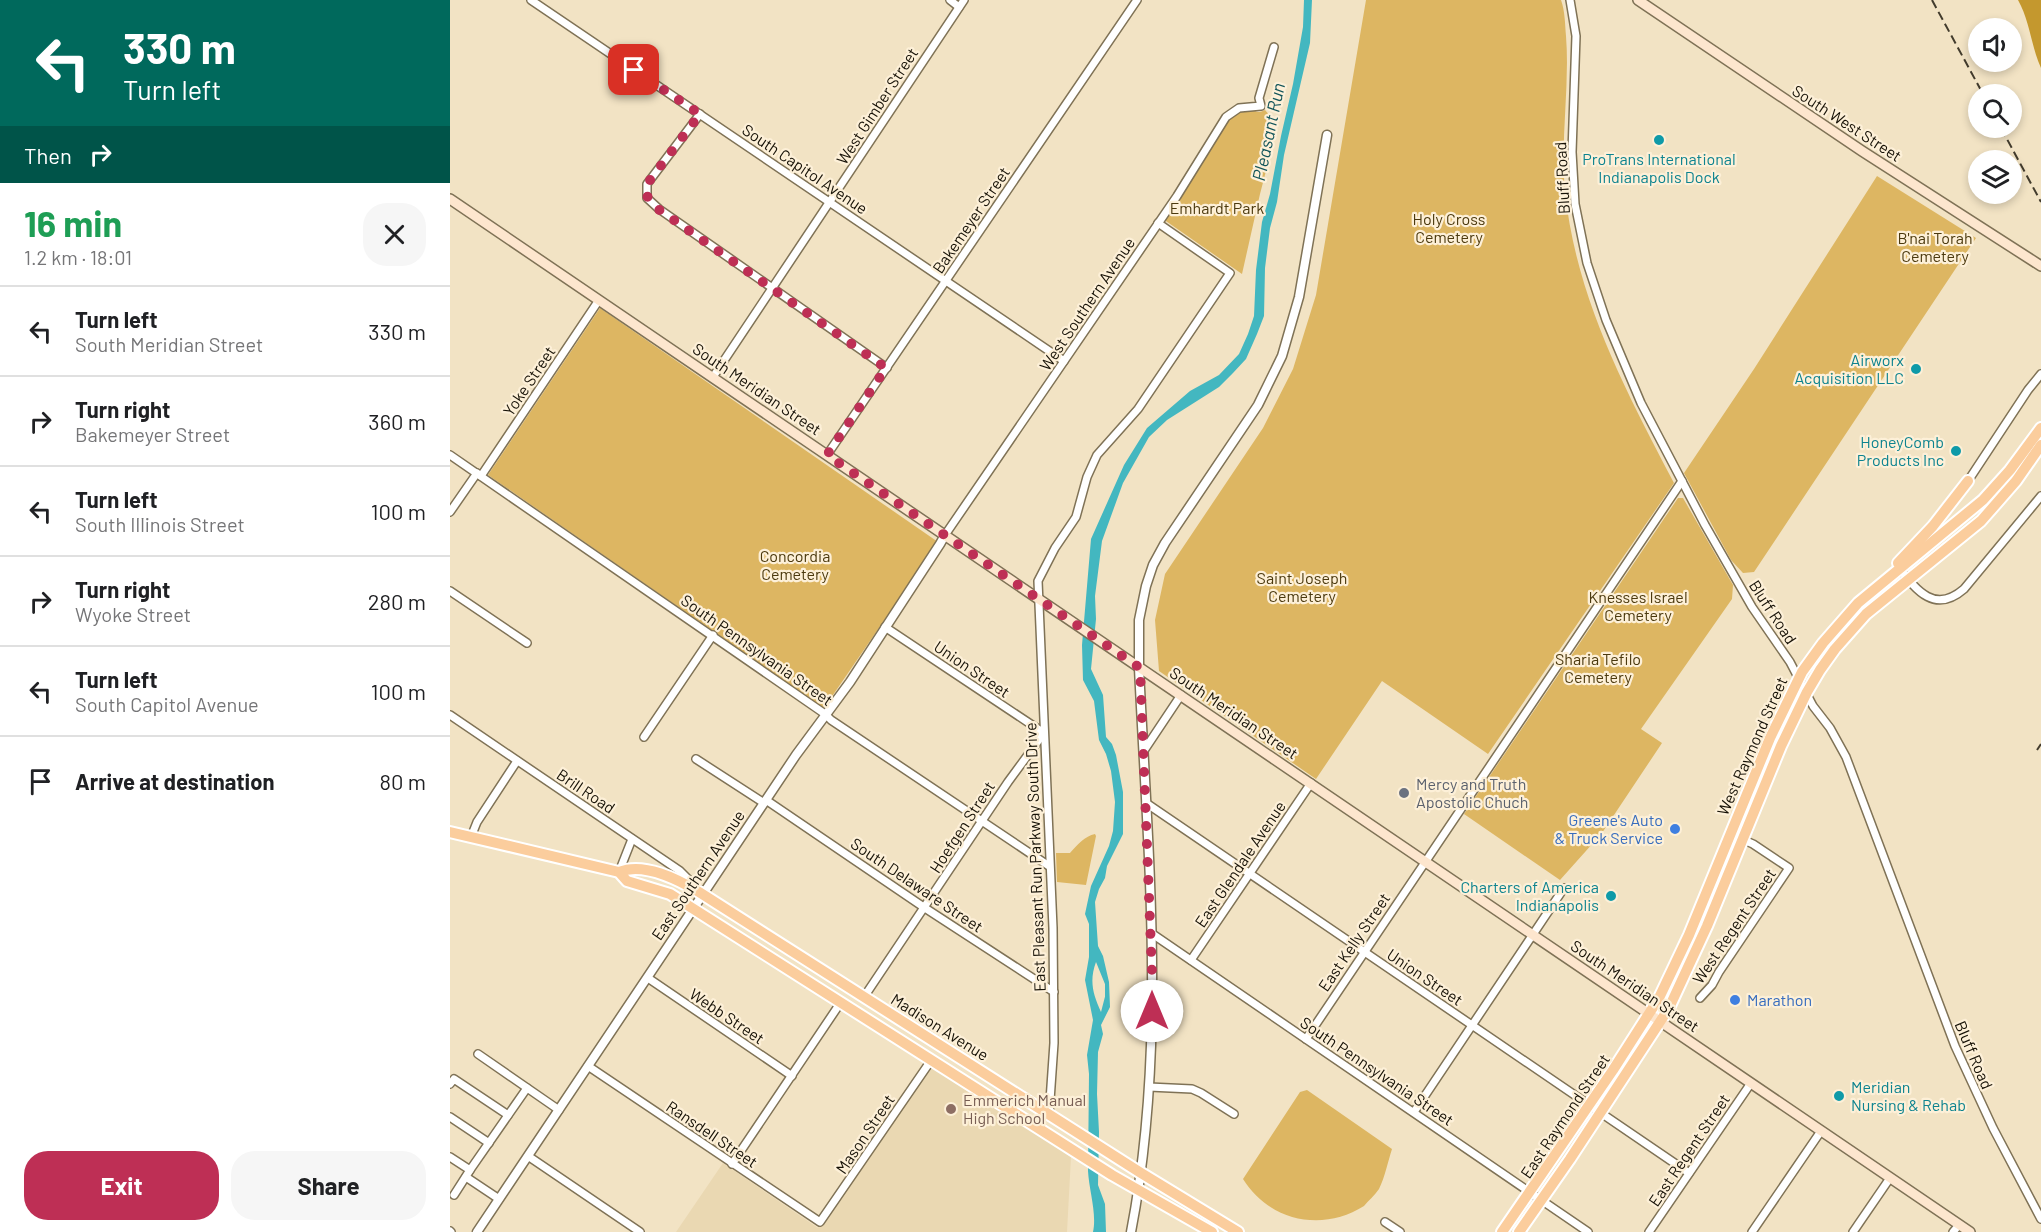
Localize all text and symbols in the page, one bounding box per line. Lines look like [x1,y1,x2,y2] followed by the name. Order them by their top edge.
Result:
[1968,18,2022,204] map controls
[1968,18,2022,72] button: sound
[123,22,236,72] text: 330 m
[24,24,102,102] icon: left
[608,44,659,95] pin
[832,44,921,168] street label: West Gimber Street
[617,53,650,86] icon: arrive
[123,73,221,105] text: Turn left
[1789,80,1905,165] street label: South West Street
[1247,81,1289,183] water label: Pleasant Run
[1968,84,2022,138] button: search
[739,120,872,218] street label: South Capitol Avenue
[1652,133,1666,147] marker: ProTrans International Indianapolis Dock
[84,138,117,171] icon: right
[1550,141,1573,215] street label: Bluff Road
[24,142,72,168] text: Then
[1582,149,1736,186] place label: ProTrans International Indianapolis Dock
[1968,150,2022,204] button: layers
[928,163,1013,276] street label: Bakemeyer Street
[1170,198,1264,217] park label: Emhardt Park
[24,201,122,244] text: 16 min
[363,203,426,266] button: close
[1413,209,1485,246] park label: Holy Cross Cemetery
[1897,228,1973,265] park label: B'nai Torah Cemetery
[1035,234,1138,374] street label: West Southern Avenue
[24,245,132,269] text: 1.2 km · 18:01
[75,306,158,332] text: Turn left
[24,315,57,348] icon: left
[368,318,426,344] text: 330 m
[75,332,263,356] text: South Meridian Street
[690,339,825,439] street label: South Meridian Street
[498,342,559,419] street label: Yoke Street
[1795,350,1904,387] place label: Airworx Acquisition LLC
[1909,362,1923,376] marker: Airworx Acquisition LLC
[75,396,170,422] text: Turn right
[24,405,57,438] icon: right
[368,408,426,434] text: 360 m
[75,422,230,446] text: Bakemeyer Street
[1857,432,1944,469] place label: HoneyComb Products Inc
[1949,444,1963,458] marker: HoneyComb Products Inc
[75,486,158,512] text: Turn left
[24,495,57,528] icon: left
[371,498,426,524] text: 100 m
[75,512,245,536] text: South Illinois Street
[760,546,830,583] park label: Concordia Cemetery
[1257,568,1347,605] park label: Saint Joseph Cemetery
[75,576,170,602] text: Turn right
[1746,576,1801,647] street label: Bluff Road
[24,585,57,618] icon: right
[1588,587,1688,624] park label: Knesses Israel Cemetery
[368,588,426,614] text: 280 m
[678,590,837,709] street label: South Pennsylvania Street
[75,602,191,626] text: Wyoke Street
[931,636,1014,701] street label: Union Street
[1555,649,1641,686] park label: Sharia Tefilo Cemetery
[1167,663,1302,763] street label: South Meridian Street
[75,666,158,692] text: Turn left
[1712,674,1791,818] street label: West Raymond Street
[24,675,57,708] icon: left
[371,678,426,704] text: 100 m
[75,692,259,716] text: South Capitol Avenue
[1020,722,1049,992] street label: East Pleasant Run Parkway South Drive
[554,764,619,817] street label: Brill Road
[24,765,57,798] icon: arrive
[75,768,274,794] text: Arrive at destination
[380,768,426,794] text: 80 m
[1416,774,1528,811] place label: Mercy and Truth Apostolic Chuch
[925,777,998,876] street label: Hoefgen Street
[1397,786,1411,800] marker: Mercy and Truth Apostolic Chuch
[1190,797,1289,930] street label: East Glendale Avenue
[647,806,748,943] street label: East Southern Avenue
[1554,810,1663,847] place label: Greene's Auto & Truck Service
[1668,822,1682,836] marker: Greene's Auto & Truck Service
[848,833,987,936] street label: South Delaware Street
[1688,864,1779,987] street label: West Regent Street
[1460,877,1599,914] place label: Charters of America Indianapolis
[1314,889,1393,994] street label: East Kelly Street
[1604,889,1618,903] marker: Charters of America Indianapolis
[1568,936,1703,1036] street label: South Meridian Street
[1384,944,1467,1009] street label: Union Street
[1120,979,1184,1043] position arrow
[686,984,768,1048] street label: Webb Street
[888,989,993,1064] street label: Madison Avenue
[1747,990,1812,1009] place label: Marathon
[1728,993,1742,1007] marker: Marathon
[1297,1012,1458,1129] street label: South Pennsylvania Street
[1952,1018,1997,1092] street label: Bluff Road
[1516,1050,1613,1181] street label: East Raymond Street
[1851,1077,1966,1114] place label: Meridian Nursing & Rehab
[1832,1089,1846,1103] marker: Meridian Nursing & Rehab
[831,1090,898,1177] street label: Mason Street
[963,1090,1086,1127] place label: Emmerich Manual High School
[1644,1090,1733,1209] street label: East Regent Street
[663,1096,761,1171] street label: Ransdell Street
[944,1102,958,1116] marker: Emmerich Manual High School
[24,1151,219,1220] button: Exit
[231,1151,426,1220] button: Share

